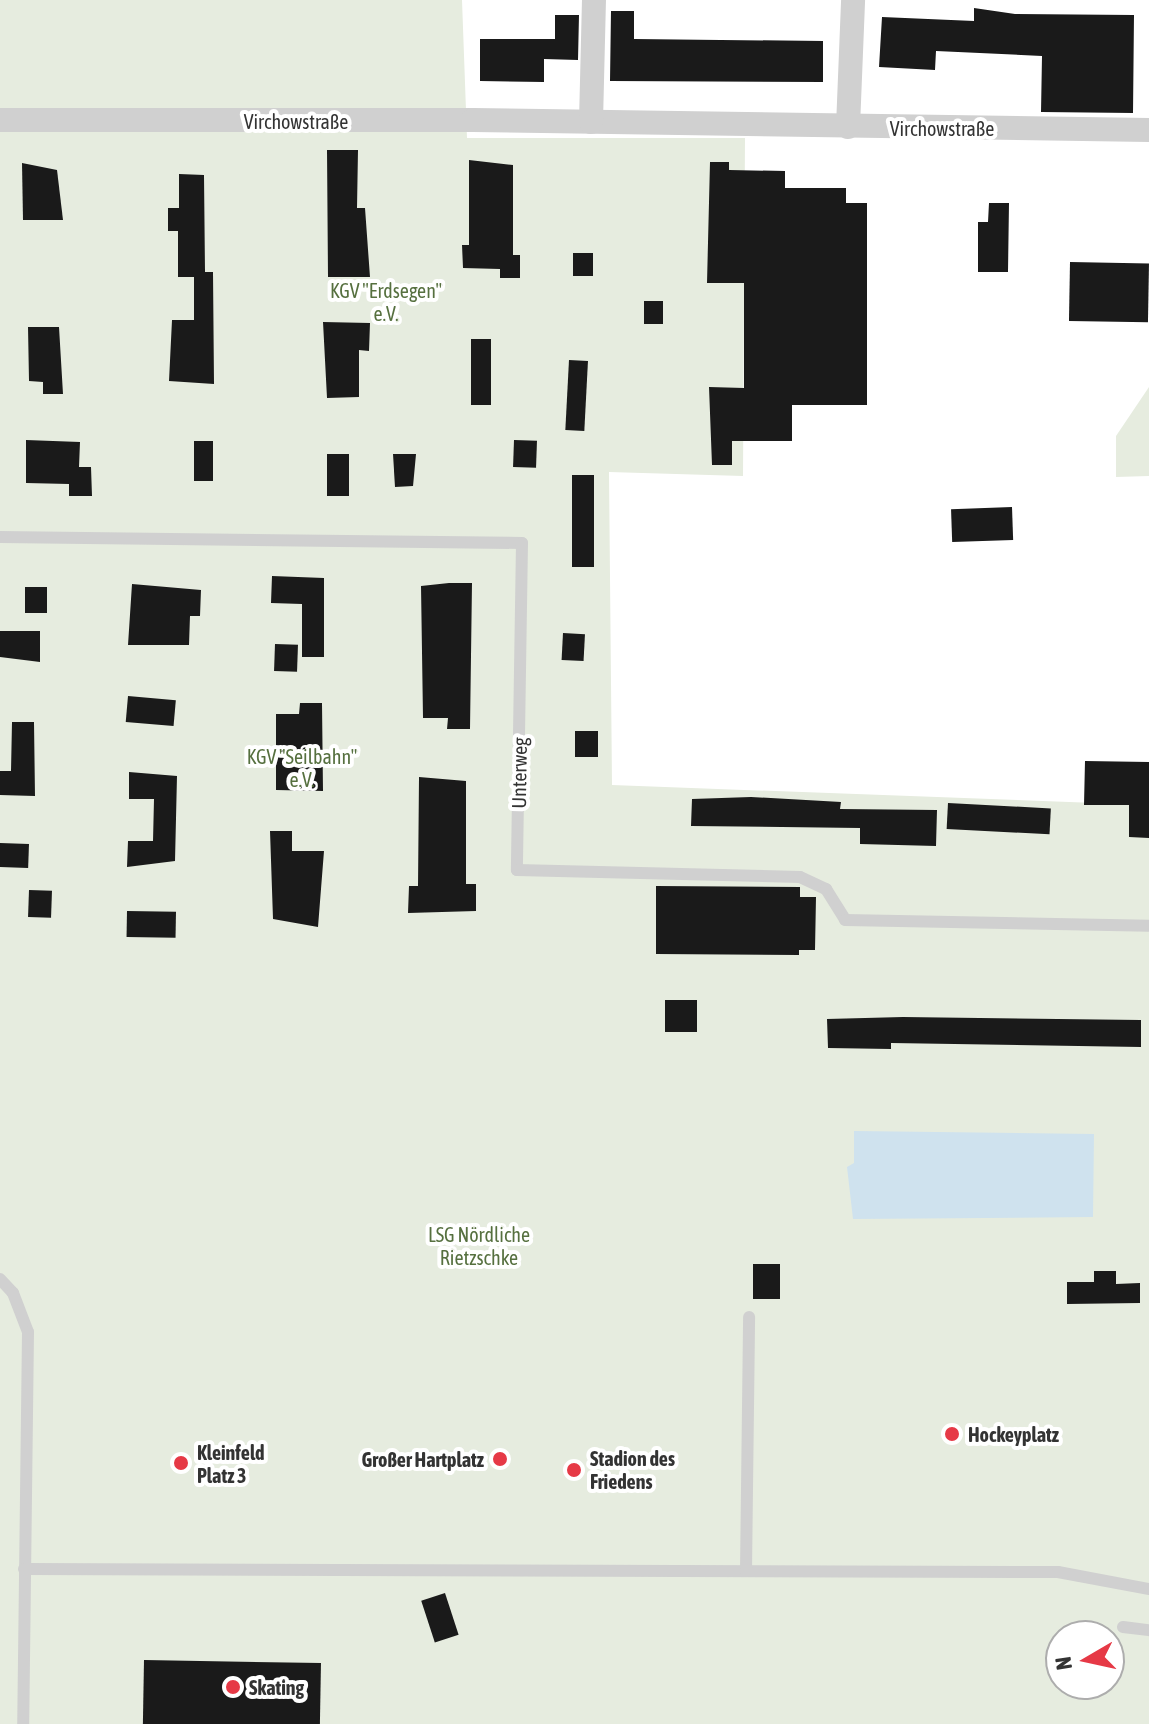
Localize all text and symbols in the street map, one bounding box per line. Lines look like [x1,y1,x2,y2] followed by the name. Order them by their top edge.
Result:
[244,109,348,133] street label: Virchowstraße
[890,116,994,140] street label: Virchowstraße
[330,279,442,326] park label: KGV "Erdsegen" e.V.
[506,737,532,809] street label: Unterweg
[247,745,357,792] park label: KGV "Seilbahn" e.V.
[428,1222,530,1269] park label: LSG Nördliche Rietzschke
[968,1422,1059,1446] place label: Hockeyplatz
[943,1425,961,1443] marker: Hockeyplatz
[197,1440,264,1487] place label: Kleinfeld Platz 3
[590,1446,675,1493] place label: Stadion des Friedens
[362,1447,484,1471] place label: Großer Hartplatz
[491,1450,509,1468] marker: Großer Hartplatz
[172,1454,190,1472] marker: Kleinfeld Platz 3
[565,1461,583,1479] marker: Stadion des Friedens
[1045,1620,1125,1700] north arrow
[1049,1655,1077,1672] text: N
[249,1675,304,1699] place label: Skating
[224,1678,242,1696] marker: Skating

